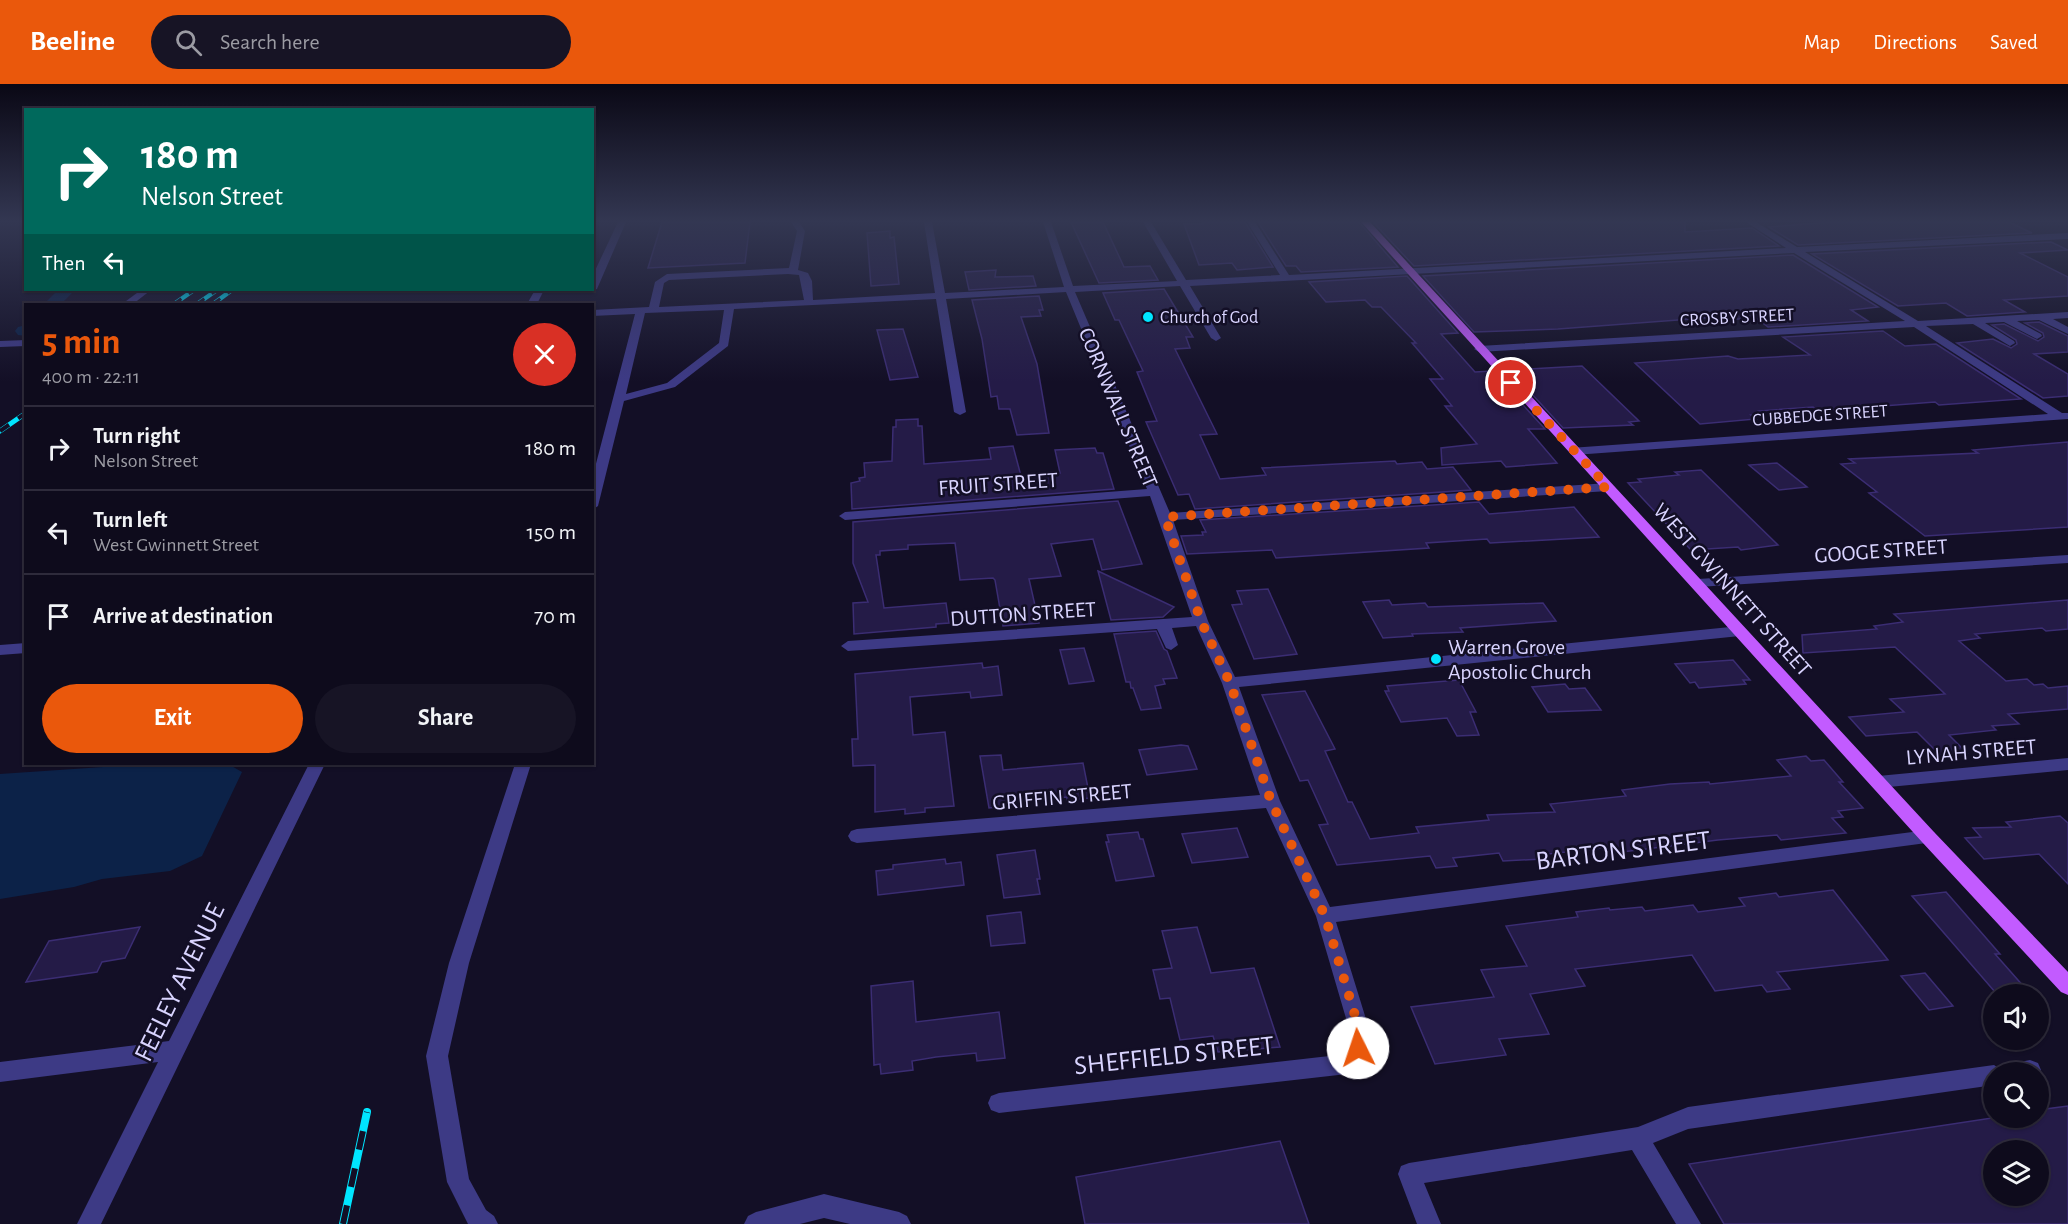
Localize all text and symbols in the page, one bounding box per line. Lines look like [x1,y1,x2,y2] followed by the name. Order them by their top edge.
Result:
[151,15,571,69] search box
[172,26,205,59] icon: search
[30,28,115,56] text: Beeline
[220,31,320,53] text: Search here
[1804,32,1840,53] text: Map
[1873,32,1957,53] text: Directions
[1990,32,2038,53] text: Saved
[42,132,120,210] icon: right
[141,134,239,176] text: 180 m
[141,183,283,210] text: Nelson Street
[98,246,131,279] icon: left
[42,252,86,274] text: Then
[1679,306,1795,330] street label: CROSBY STREET
[1160,309,1258,327] place label: Church of God
[1141,310,1155,324] marker: Church of God
[513,323,576,386] button: close
[42,324,120,360] text: 5 min
[1075,324,1162,491] street label: CORNWALL STREET
[1485,357,1536,408] pin
[1494,366,1527,399] icon: arrive
[42,367,140,387] text: 400 m · 22:11
[1752,402,1889,430] street label: CUBBEDGE STREET
[93,425,180,447] text: Turn right
[42,432,75,465] icon: right
[525,437,576,459] text: 180 m
[93,451,198,471] text: Nelson Street
[937,469,1059,499] street label: FRUIT STREET
[1649,499,1816,681] street label: WEST GWINNETT STREET
[93,509,167,531] text: Turn left
[42,516,75,549] icon: left
[526,521,576,543] text: 150 m
[93,535,259,555] text: West Gwinnett Street
[1814,535,1949,567] street label: GOOGE STREET
[949,598,1097,630] street label: DUTTON STREET
[42,600,75,633] icon: arrive
[93,605,273,627] text: Arrive at destination
[534,605,576,627] text: 70 m
[1448,636,1592,683] place label: Warren Grove Apostolic Church
[1429,652,1443,666] marker: Warren Grove Apostolic Church
[42,684,303,753] button: Exit
[315,684,576,753] button: Share
[1905,735,2038,769] street label: LYNAH STREET
[991,780,1133,814] street label: GRIFFIN STREET
[1534,826,1712,875] street label: BARTON STREET
[130,899,229,1066] street label: FEELEY AVENUE
[1983,984,2049,1206] map controls
[1983,984,2049,1050] button: sound
[1326,1016,1390,1080] position arrow
[1073,1032,1275,1079] street label: SHEFFIELD STREET
[1983,1062,2049,1128] button: search
[1983,1140,2049,1206] button: layers

